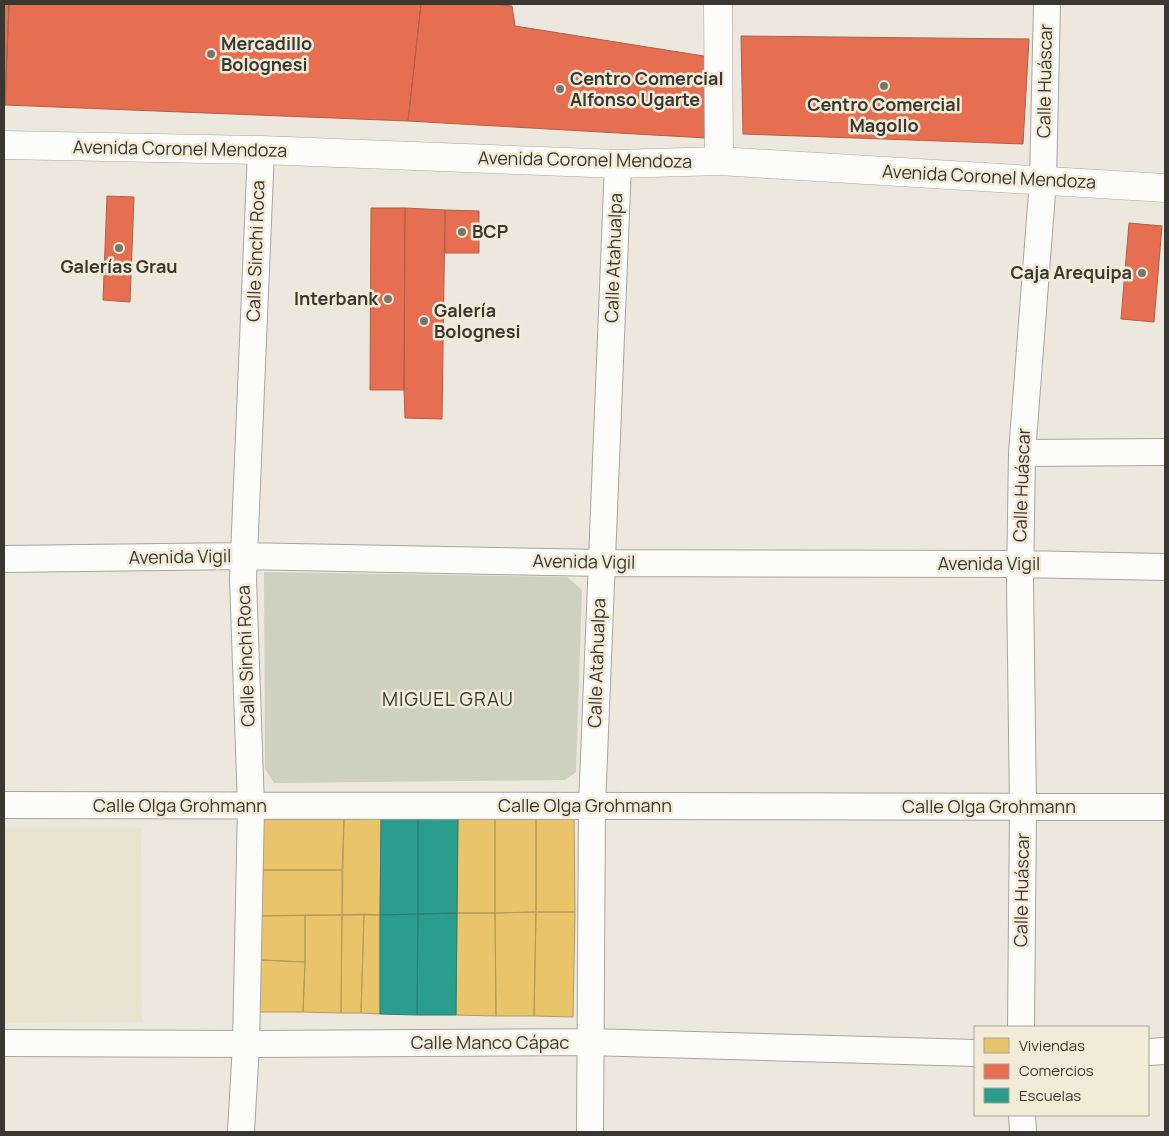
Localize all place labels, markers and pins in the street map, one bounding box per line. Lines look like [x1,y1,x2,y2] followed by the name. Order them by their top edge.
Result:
[221,31,312,76] place label: Mercadillo Bolognesi
[205,48,217,60] marker: Mercadillo Bolognesi
[570,66,723,111] place label: Centro Comercial Alfonso Ugarte
[878,80,890,92] marker: Centro Comercial Magollo
[554,83,566,95] marker: Centro Comercial Alfonso Ugarte
[807,92,961,137] place label: Centro Comercial Magollo
[472,219,508,243] place label: BCP
[456,226,468,238] marker: BCP
[113,242,125,254] marker: Galerías Grau
[60,254,178,278] place label: Galerías Grau
[1010,260,1132,284] place label: Caja Arequipa
[1136,267,1148,279] marker: Caja Arequipa
[294,286,379,310] place label: Interbank
[382,293,394,305] marker: Interbank
[434,298,521,343] place label: Galería Bolognesi
[418,315,430,327] marker: Galería Bolognesi

